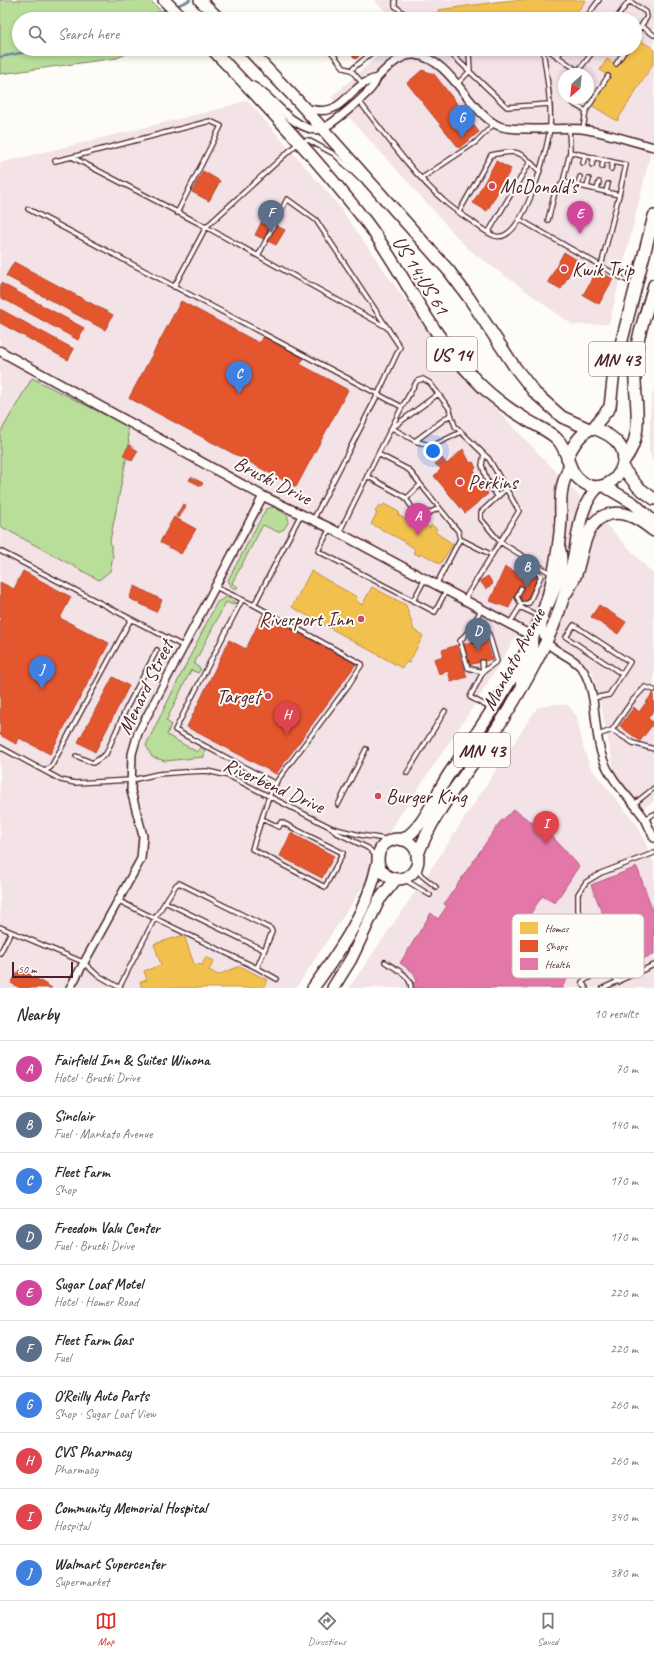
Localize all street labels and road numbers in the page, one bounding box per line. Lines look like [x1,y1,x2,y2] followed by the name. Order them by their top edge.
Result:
[387,231,455,320] street label: US 14;US 61
[427,337,477,371] road number: US 14
[589,342,645,376] road number: MN 43
[230,450,317,511] street label: Bruski Drive
[476,603,551,715] street label: Mankato Avenue
[112,633,180,738] street label: Menard Street
[454,733,510,767] road number: MN 43
[220,752,329,819] street label: Riverbend Drive

